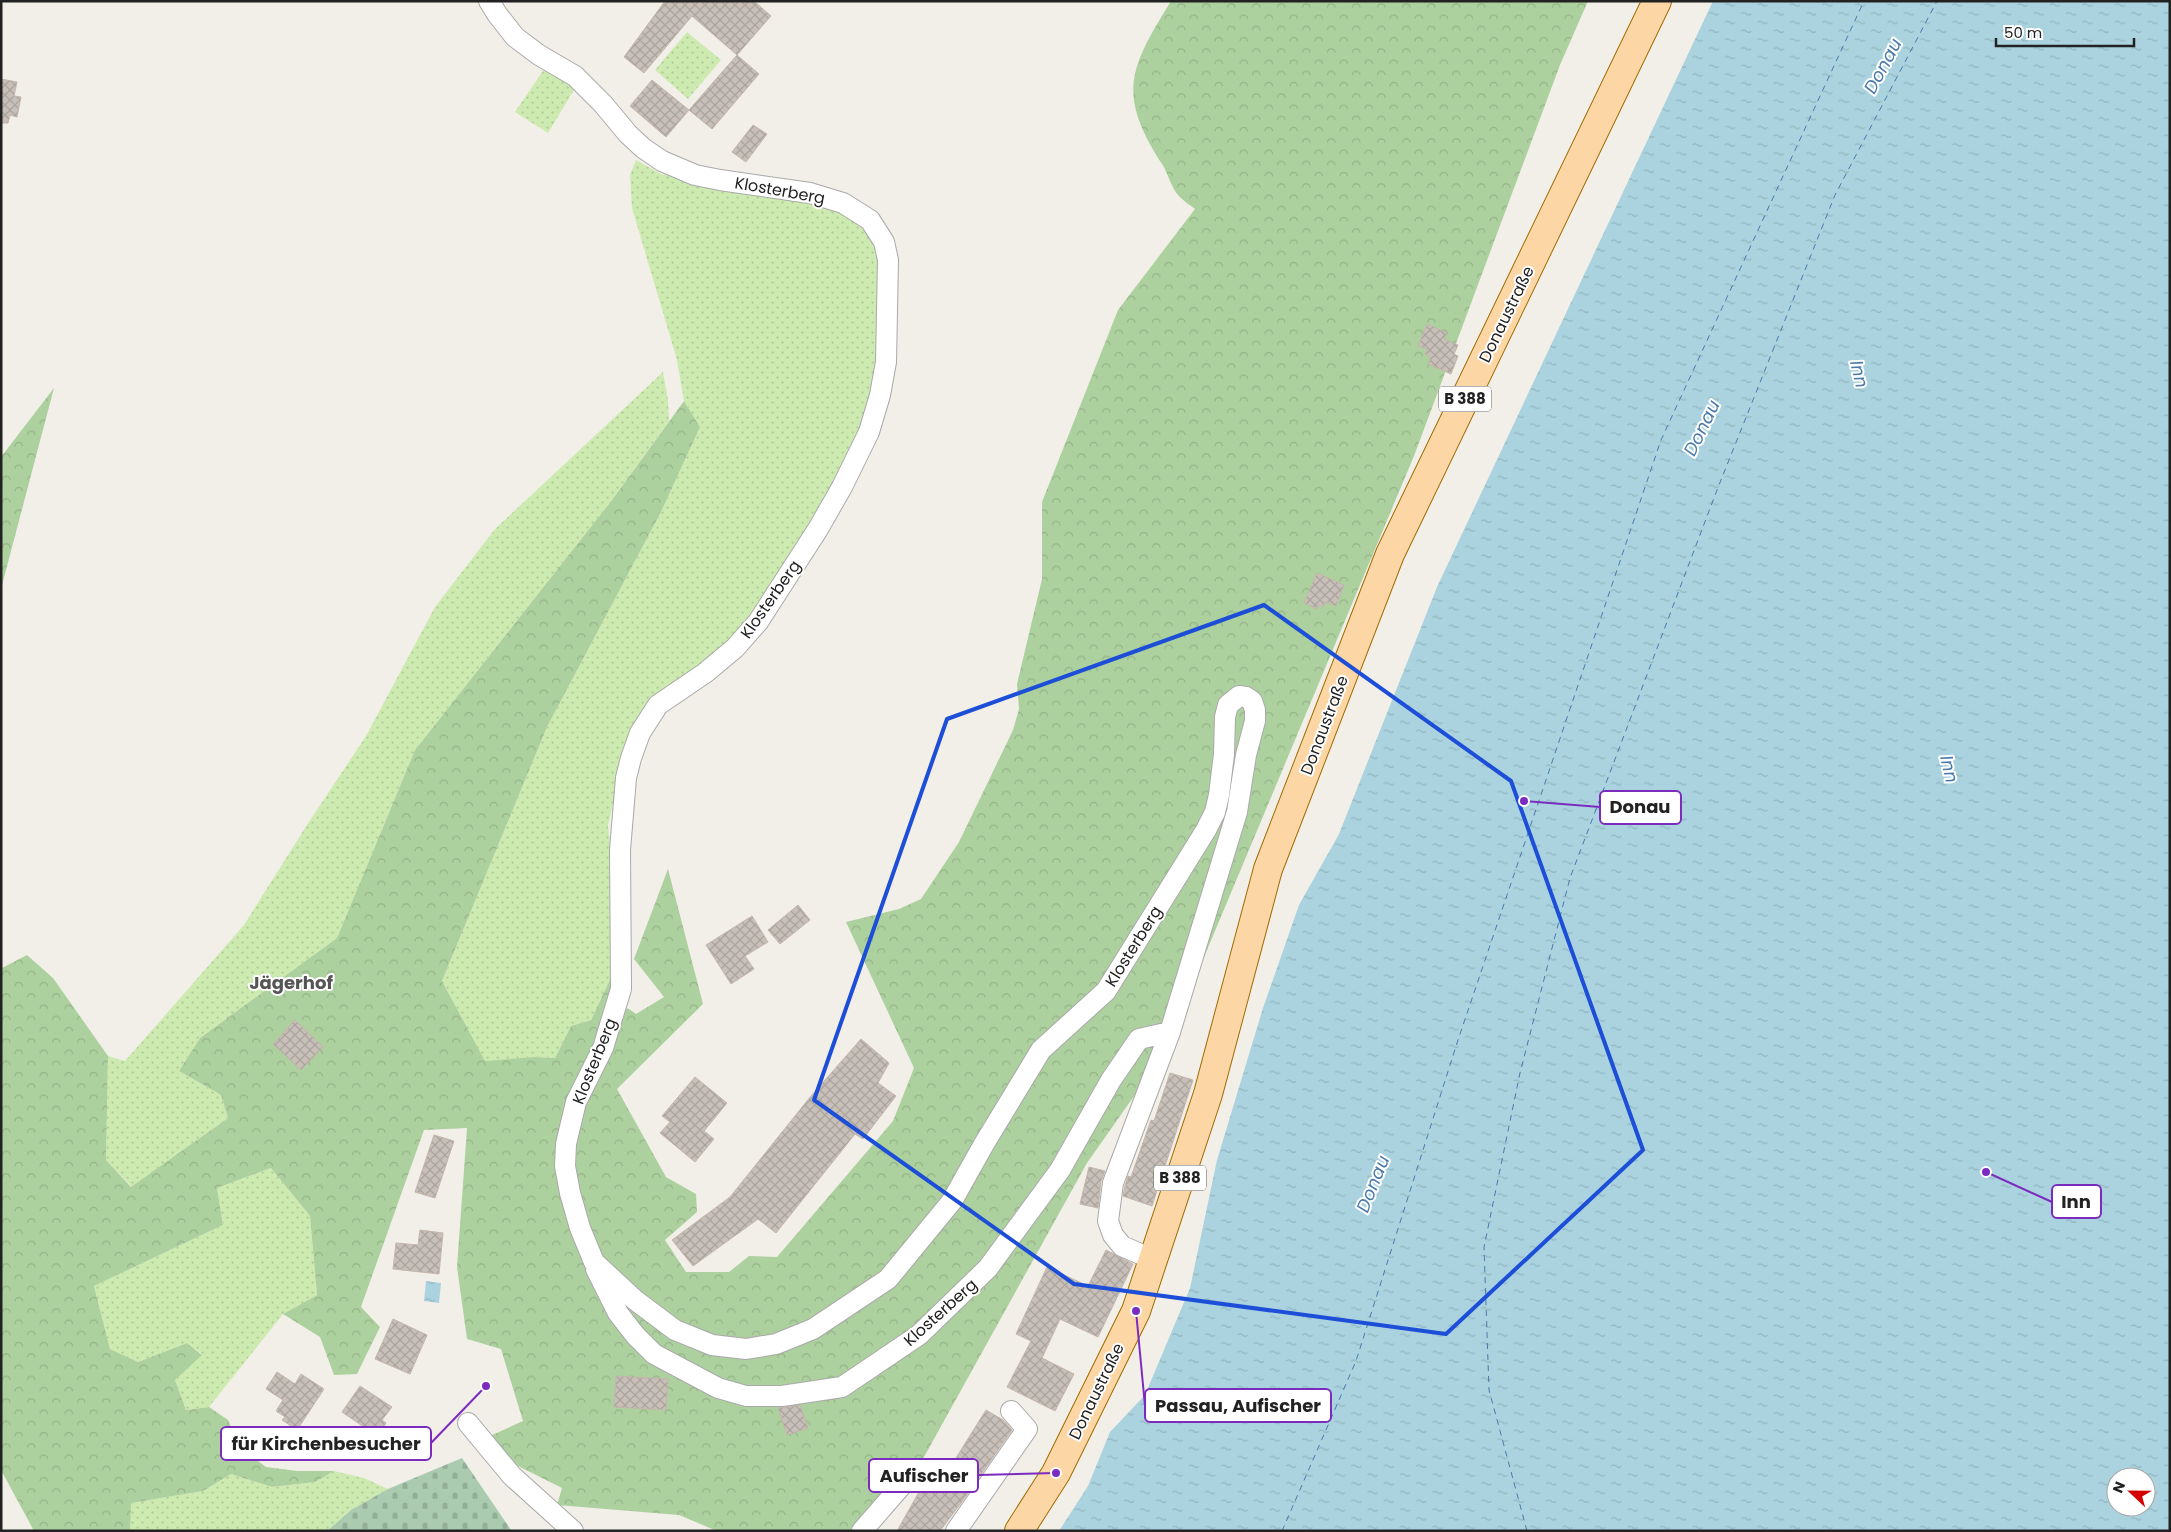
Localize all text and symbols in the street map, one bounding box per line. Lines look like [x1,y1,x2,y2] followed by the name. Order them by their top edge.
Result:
[1996,15,2134,47] scale bar
[2004,22,2042,43] text: 50 m
[1858,34,1908,98] water label: Donau
[733,171,827,210] street label: Klosterberg
[1473,262,1540,366] street label: Donaustraße
[1844,358,1875,390] water label: Inn
[1439,386,1491,412] road number: B 388
[1677,396,1726,460] water label: Donau
[735,555,806,643] street label: Klosterberg
[1295,672,1354,778] street label: Donaustraße
[1934,753,1965,785] water label: Inn
[1600,791,1681,824] callout: Donau
[1609,794,1671,819] text: Donau
[1099,901,1167,991] street label: Klosterberg
[249,970,333,995] district label: Jägerhof
[567,1015,622,1108] street label: Klosterberg
[1350,1152,1395,1216] water label: Donau
[1154,1166,1206,1190] road number: B 388
[2052,1185,2101,1218] callout: Inn
[2061,1189,2091,1214] text: Inn
[899,1273,982,1351] street label: Klosterberg
[1063,1339,1130,1443] street label: Donaustraße
[1145,1389,1331,1422] callout: Passau, Aufischer
[1155,1393,1321,1418] text: Passau, Aufischer
[221,1427,431,1460] callout: für Kirchenbesucher
[231,1431,421,1456] text: für Kirchenbesucher
[869,1459,978,1492] callout: Aufischer
[879,1463,969,1488] text: Aufischer
[2106,1467,2156,1517] north arrow
[2108,1479,2130,1496] text: N

